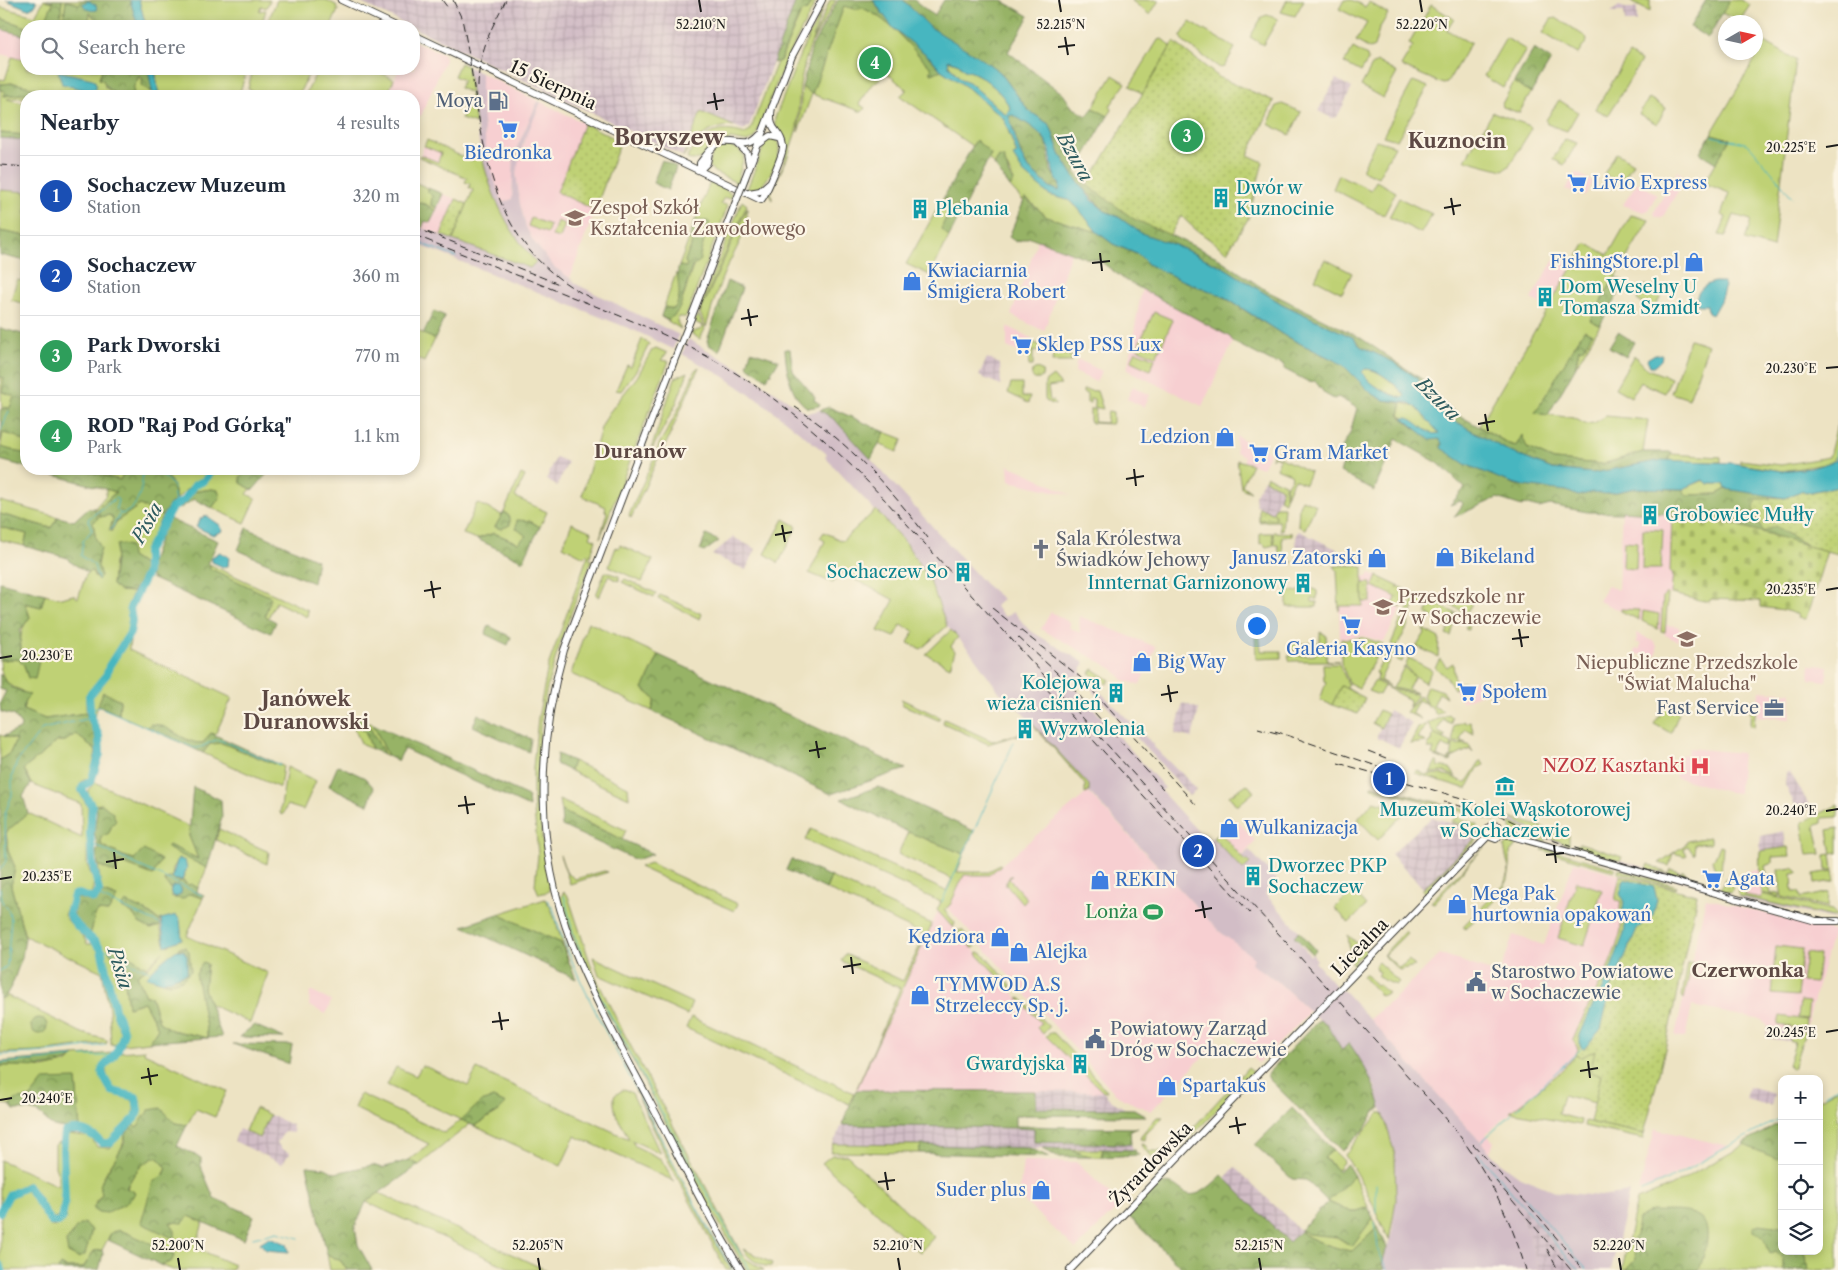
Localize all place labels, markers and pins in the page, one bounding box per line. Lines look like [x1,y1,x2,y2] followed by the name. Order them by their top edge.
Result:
[859,44,891,82] pin: 4
[436,90,484,112] place label: Moya
[487,90,509,112] fuel station icon: Moya
[1171,117,1203,155] pin: 3
[497,118,519,140] supermarket icon: Biedronka
[464,142,553,164] place label: Biedronka
[1566,172,1588,194] supermarket icon: Livio Express
[1592,172,1707,194] place label: Livio Express
[1236,177,1334,220] place label: Dwór w Kuznocinie
[1210,187,1232,209] building icon: Dwór w Kuznocinie
[590,197,806,240] place label: Zespoł Szkół Kształcenia Zawodowego
[909,198,931,220] building icon: Plebania
[935,198,1009,220] place label: Plebania
[564,207,586,229] school or university icon: Zespoł Szkół Kształcenia Zawodowego
[1550,251,1679,273] place label: FishingStore.pl
[1683,251,1705,273] shop icon: FishingStore.pl
[927,260,1066,303] place label: Kwiaciarnia Śmigiera Robert
[901,270,923,292] shop icon: Kwiaciarnia Śmigiera Robert
[1560,276,1700,319] place label: Dom Weselny U Tomasza Szmidt
[1534,286,1556,308] building icon: Dom Weselny U Tomasza Szmidt
[1011,334,1033,356] supermarket icon: Sklep PSS Lux
[1037,334,1162,356] place label: Sklep PSS Lux
[1140,426,1210,448] place label: Ledzion
[1214,426,1236,448] shop icon: Ledzion
[1248,442,1270,464] supermarket icon: Gram Market
[1274,442,1389,464] place label: Gram Market
[1639,504,1661,526] building icon: Grobowiec Mułły
[1665,504,1815,526] place label: Grobowiec Mułły
[1056,528,1211,571] place label: Sala Królestwa Świadków Jehowy
[1030,538,1052,560] church icon: Sala Królestwa Świadków Jehowy
[1434,546,1456,568] shop icon: Bikeland
[1460,546,1535,568] place label: Bikeland
[1229,547,1363,569] place label: Janusz Zatorski
[1366,547,1388,569] shop icon: Janusz Zatorski
[827,561,948,583] place label: Sochaczew So
[952,561,974,583] building icon: Sochaczew So
[1087,572,1289,594] place label: Innternat Garnizonowy
[1292,572,1314,594] building icon: Innternat Garnizonowy
[1398,586,1541,629] place label: Przedszkole nr 7 w Sochaczewie
[1372,596,1394,618] school or university icon: Przedszkole nr 7 w Sochaczewie
[1340,614,1362,636] supermarket icon: Galeria Kasyno
[1676,628,1698,650] school or university icon: Niepubliczne Przedszkole "Świat Malucha"
[1286,638,1416,660] place label: Galeria Kasyno
[1131,651,1153,673] shop icon: Big Way
[1157,651,1227,673] place label: Big Way
[1576,652,1798,695] place label: Niepubliczne Przedszkole "Świat Malucha"
[986,672,1101,715] place label: Kolejowa wieża ciśnień
[1456,681,1478,703] supermarket icon: Społem
[1482,681,1547,703] place label: Społem
[1105,682,1127,704] building icon: Kolejowa wieża ciśnień
[1656,697,1759,719] place label: Fast Service
[1763,697,1785,719] office icon: Fast Service
[1014,718,1036,740] building icon: Wyzwolenia
[1039,718,1146,740] place label: Wyzwolenia
[1543,755,1686,777] place label: NZOZ Kasztanki
[1689,755,1711,777] hospital icon: NZOZ Kasztanki
[1373,760,1405,798] pin: 1
[1494,775,1516,797] museum icon: Muzeum Kolei Wąskotorowej w Sochaczewie
[1379,799,1631,842] place label: Muzeum Kolei Wąskotorowej w Sochaczewie
[1218,817,1240,839] shop icon: Wulkanizacja
[1243,817,1359,839] place label: Wulkanizacja
[1182,832,1214,870] pin: 2
[1268,855,1387,898] place label: Dworzec PKP Sochaczew
[1242,865,1264,887] building icon: Dworzec PKP Sochaczew
[1701,868,1723,890] supermarket icon: Agata
[1726,868,1776,890] place label: Agata
[1089,869,1111,891] shop icon: REKIN
[1115,869,1176,891] place label: REKIN
[1472,883,1651,926] place label: Mega Pak hurtownia opakowań
[1446,893,1468,915] shop icon: Mega Pak hurtownia opakowań
[1085,901,1138,923] place label: Lonża
[1142,901,1164,923] sports icon: Lonża
[908,926,985,948] place label: Kędziora
[989,926,1011,948] shop icon: Kędziora
[1008,941,1030,963] shop icon: Alejka
[1033,941,1088,963] place label: Alejka
[1490,961,1674,1004] place label: Starostwo Powiatowe w Sochaczewie
[1465,971,1487,993] public building icon: Starostwo Powiatowe w Sochaczewie
[935,974,1069,1017] place label: TYMWOD A.S Strzeleccy Sp. j.
[909,984,931,1006] shop icon: TYMWOD A.S Strzeleccy Sp. j.
[1110,1018,1287,1061] place label: Powiatowy Zarząd Dróg w Sochaczewie
[1084,1028,1106,1050] public building icon: Powiatowy Zarząd Dróg w Sochaczewie
[966,1053,1066,1075] place label: Gwardyjska
[1069,1053,1091,1075] building icon: Gwardyjska
[1156,1075,1178,1097] shop icon: Spartakus
[1182,1075,1266,1097] place label: Spartakus
[936,1179,1026,1201] place label: Suder plus
[1030,1179,1052,1201] shop icon: Suder plus

